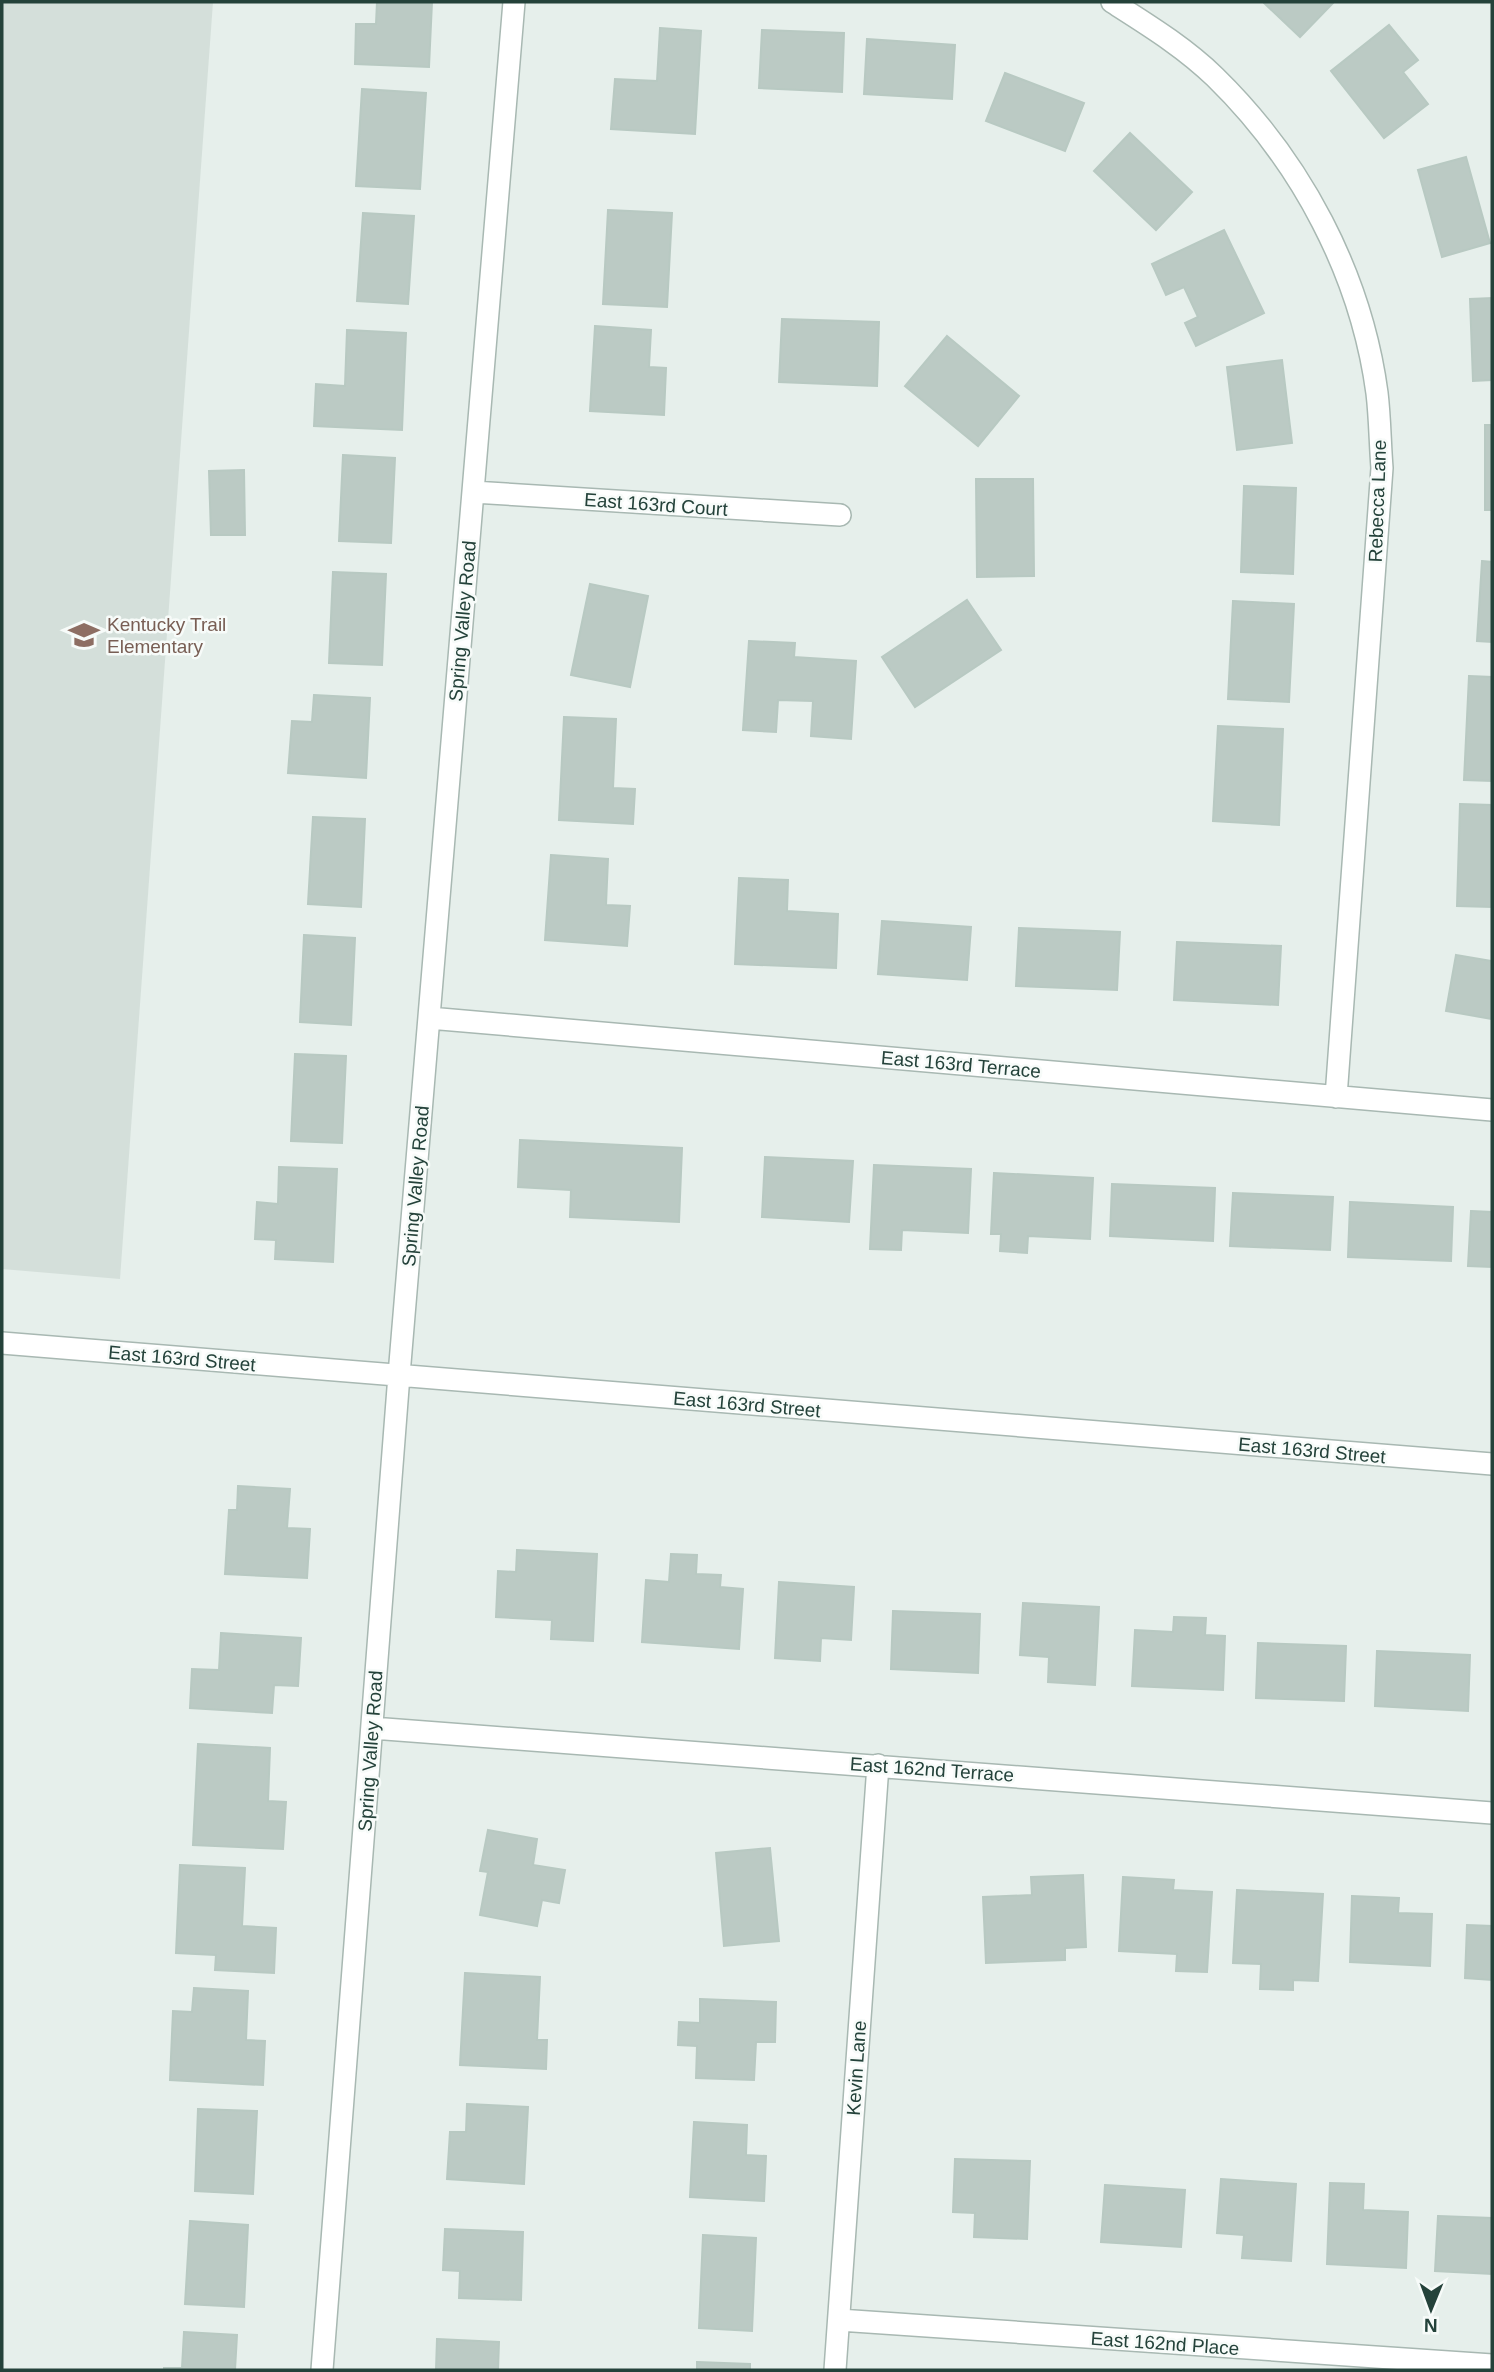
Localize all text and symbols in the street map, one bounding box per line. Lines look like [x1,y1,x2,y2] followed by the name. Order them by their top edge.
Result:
[1365,439,1390,563] street label: Rebecca Lane
[584,489,729,520] street label: East 163rd Court
[445,540,480,702] street label: Spring Valley Road
[107,614,226,657] place label: Kentucky Trail Elementary
[67,618,101,652] school or university icon: Kentucky Trail Elementary
[880,1047,1042,1082] street label: East 163rd Terrace
[398,1105,433,1267] street label: Spring Valley Road
[107,1342,257,1375] street label: East 163rd Street
[672,1388,822,1421] street label: East 163rd Street
[1237,1434,1387,1467] street label: East 163rd Street
[354,1670,387,1832] street label: Spring Valley Road
[849,1753,1015,1786] street label: East 162nd Terrace
[843,2020,870,2116] street label: Kevin Lane
[1396,2274,1466,2344] north arrow
[1424,2315,1438,2336] text: N
[1090,2328,1240,2359] street label: East 162nd Place

